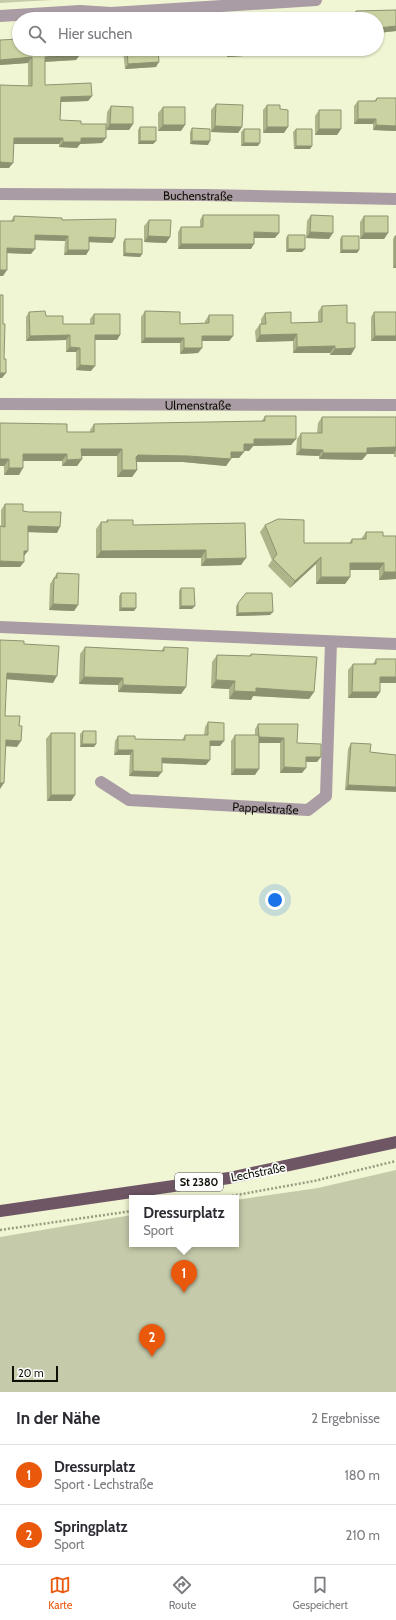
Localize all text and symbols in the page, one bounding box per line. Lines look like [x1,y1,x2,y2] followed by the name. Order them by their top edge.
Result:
[12,12,384,56] search box
[26,23,48,45] icon: search
[58,25,133,43] text: Hier suchen
[163,187,233,203] street label: Buchenstraße
[165,397,231,412] street label: Ulmenstraße
[232,798,299,817] street label: Pappelstraße
[265,890,285,910] your location
[229,1159,287,1185] street label: Lechstraße
[175,1173,223,1191] road number: St 2380
[129,1195,239,1247] popup
[143,1204,225,1222] text: Dressurplatz
[143,1222,174,1238] text: Sport
[171,1260,197,1293] pin: 1
[139,1324,165,1357] pin: 2
[12,1364,58,1383] scale bar
[18,1366,44,1380] text: 20 m
[16,1408,100,1428] text: In der Nähe
[311,1410,380,1426] text: 2 Ergebnisse
[54,1458,135,1476] text: Dressurplatz
[27,1467,31,1483] text: 1
[344,1467,380,1483] text: 180 m
[54,1476,153,1492] text: Sport · Lechstraße
[54,1518,128,1536] text: Springplatz
[26,1527,32,1543] text: 2
[346,1527,380,1543] text: 210 m
[54,1536,84,1552] text: Sport
[48,1574,72,1612] tab: Karte
[169,1574,196,1612] tab: Route
[292,1574,348,1612] tab: Gespeichert

